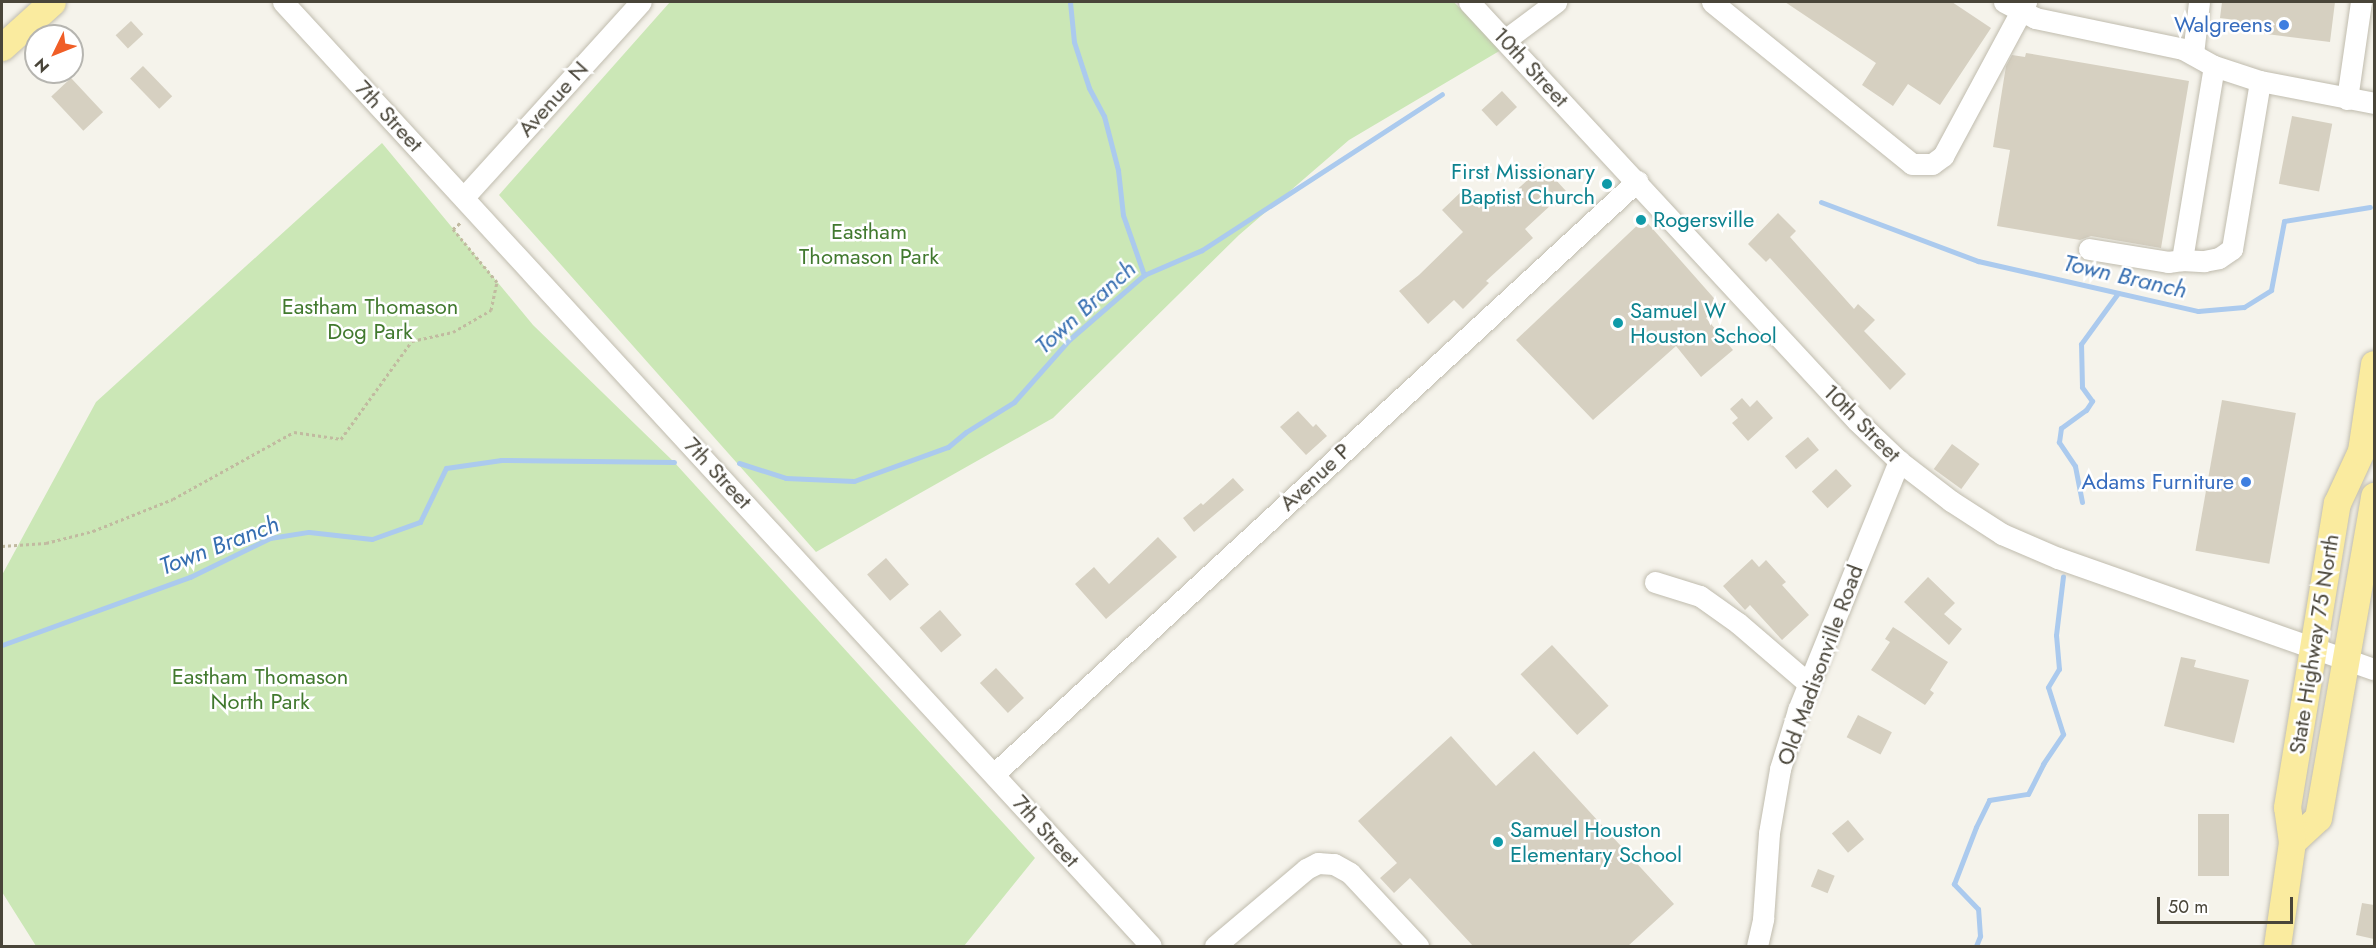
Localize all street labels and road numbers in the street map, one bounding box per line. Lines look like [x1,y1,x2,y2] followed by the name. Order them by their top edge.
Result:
[1488,22,1574,112] street label: 10th Street
[512,56,594,142] street label: Avenue N
[350,75,428,157] street label: 7th Street
[1818,379,1906,467] street label: 10th Street
[679,432,757,514] street label: 7th Street
[1274,438,1356,516] street label: Avenue P
[2284,532,2344,756] street label: State Highway 75 North
[1771,561,1869,769] street label: Old Madisonville Road
[1007,790,1085,872] street label: 7th Street

